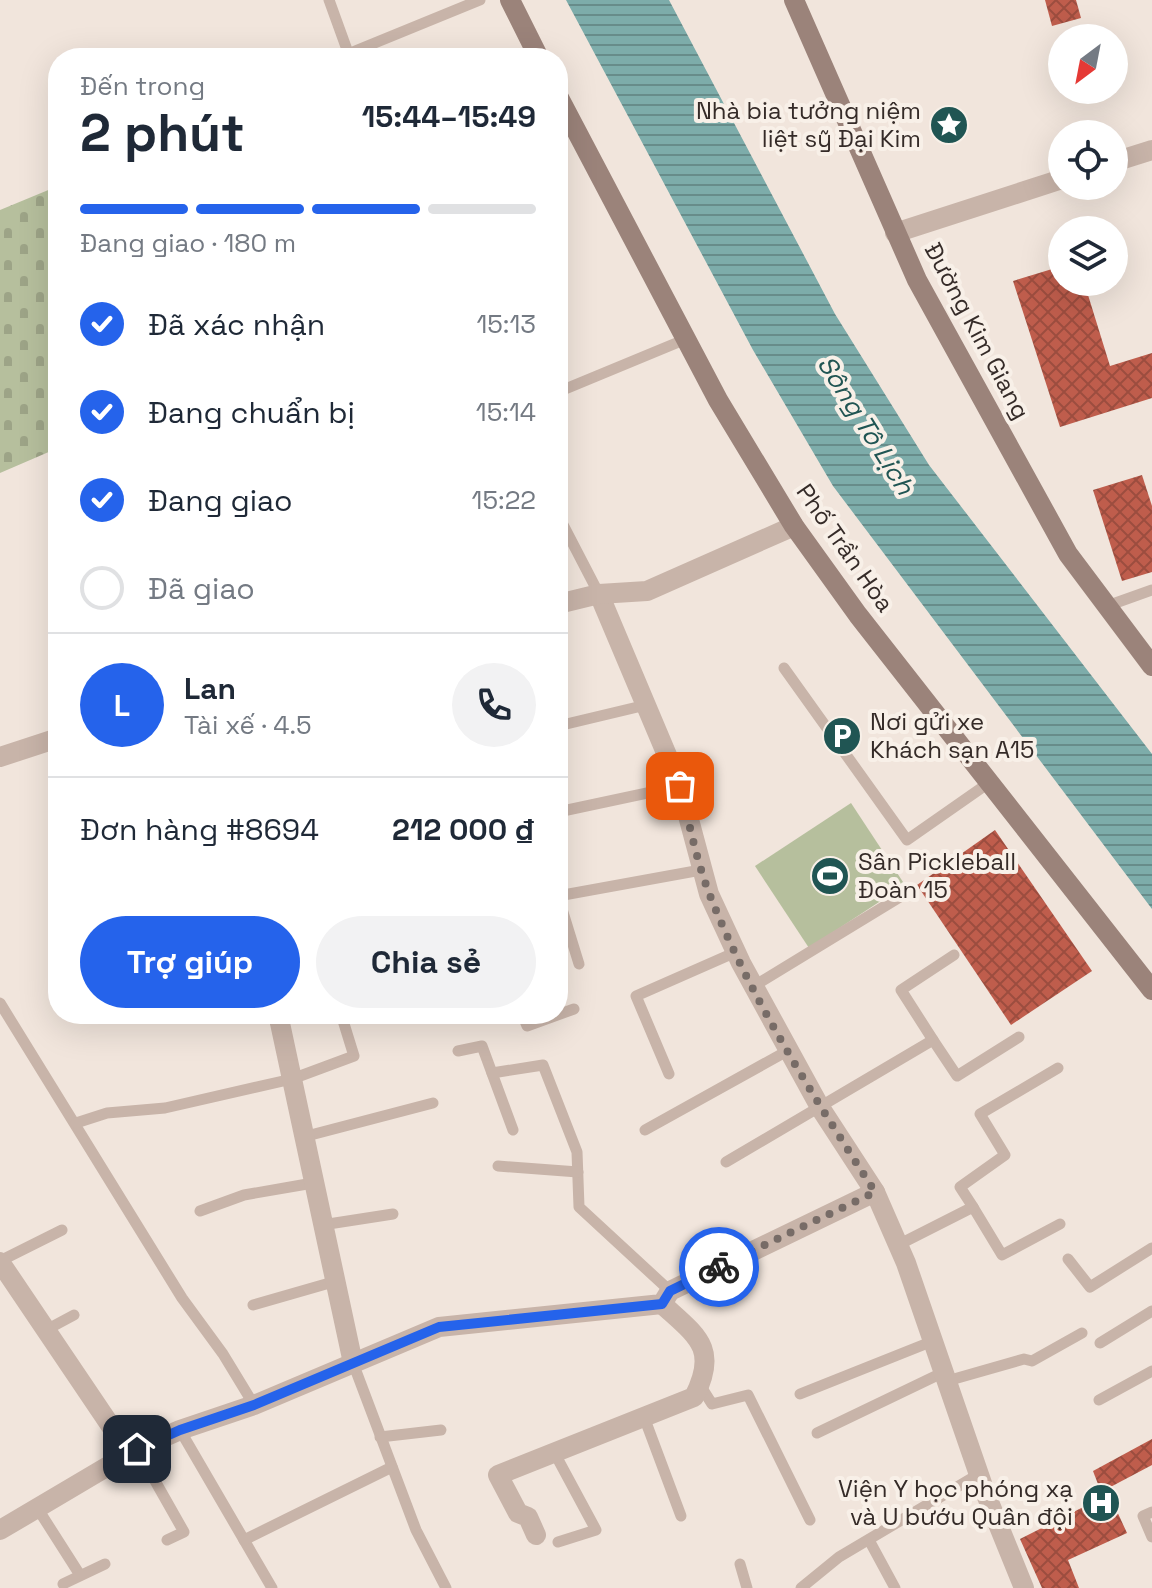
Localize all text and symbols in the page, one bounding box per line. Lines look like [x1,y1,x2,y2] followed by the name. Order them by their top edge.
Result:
[1048,24,1128,104] north arrow
[1048,24,1128,296] map controls
[80,69,205,103] text: Đến trong
[696,95,921,154] place label: Nhà bia tưởng niệm liệt sỹ Đại Kim
[362,97,536,136] text: 15:44–15:49
[80,100,245,166] text: 2 phút
[928,104,970,146] place icon: Nhà bia tưởng niệm liệt sỹ Đại Kim
[1048,120,1128,200] button: locate
[1048,216,1128,296] button: layers
[80,226,296,260] text: Đang giao · 180 m
[918,237,1037,424] street label: Đường Kim Giang
[80,302,124,346] icon: check
[148,305,325,344] text: Đã xác nhận
[476,307,536,341] text: 15:13
[810,349,923,502] water label: Sông Tô Lịch
[80,390,124,434] icon: check
[148,393,355,432] text: Đang chuẩn bị
[476,395,536,429] text: 15:14
[80,478,124,522] icon: check
[790,478,901,618] street label: Phố Trần Hòa
[148,481,293,520] text: Đang giao
[472,483,536,517] text: 15:22
[148,569,255,608] text: Đã giao
[452,663,536,747] button: phone
[184,669,236,708] text: Lan
[114,686,130,725] text: L
[870,706,1035,765] place label: Nơi gửi xe Khách sạn A15
[184,708,312,742] text: Tài xế · 4.5
[821,715,863,757] parking icon: Nơi gửi xe Khách sạn A15
[646,752,714,820] pin
[658,764,702,808] icon: bag
[80,810,319,849] text: Đơn hàng #8694
[392,810,536,849] text: 212 000 ₫
[858,846,1016,905] place label: Sân Pickleball Đoàn 15
[809,855,851,897] sports icon: Sân Pickleball Đoàn 15
[80,916,300,1008] button: Trợ giúp
[316,916,536,1008] button: Chia sẻ
[679,1227,759,1307] courier
[697,1245,741,1289] icon: bike
[103,1415,171,1483] pin
[115,1427,159,1471] icon: home
[838,1473,1073,1532] place label: Viện Y học phóng xạ và U bướu Quân đội
[1080,1482,1122,1524] hospital icon: Viện Y học phóng xạ và U bướu Quân đội

